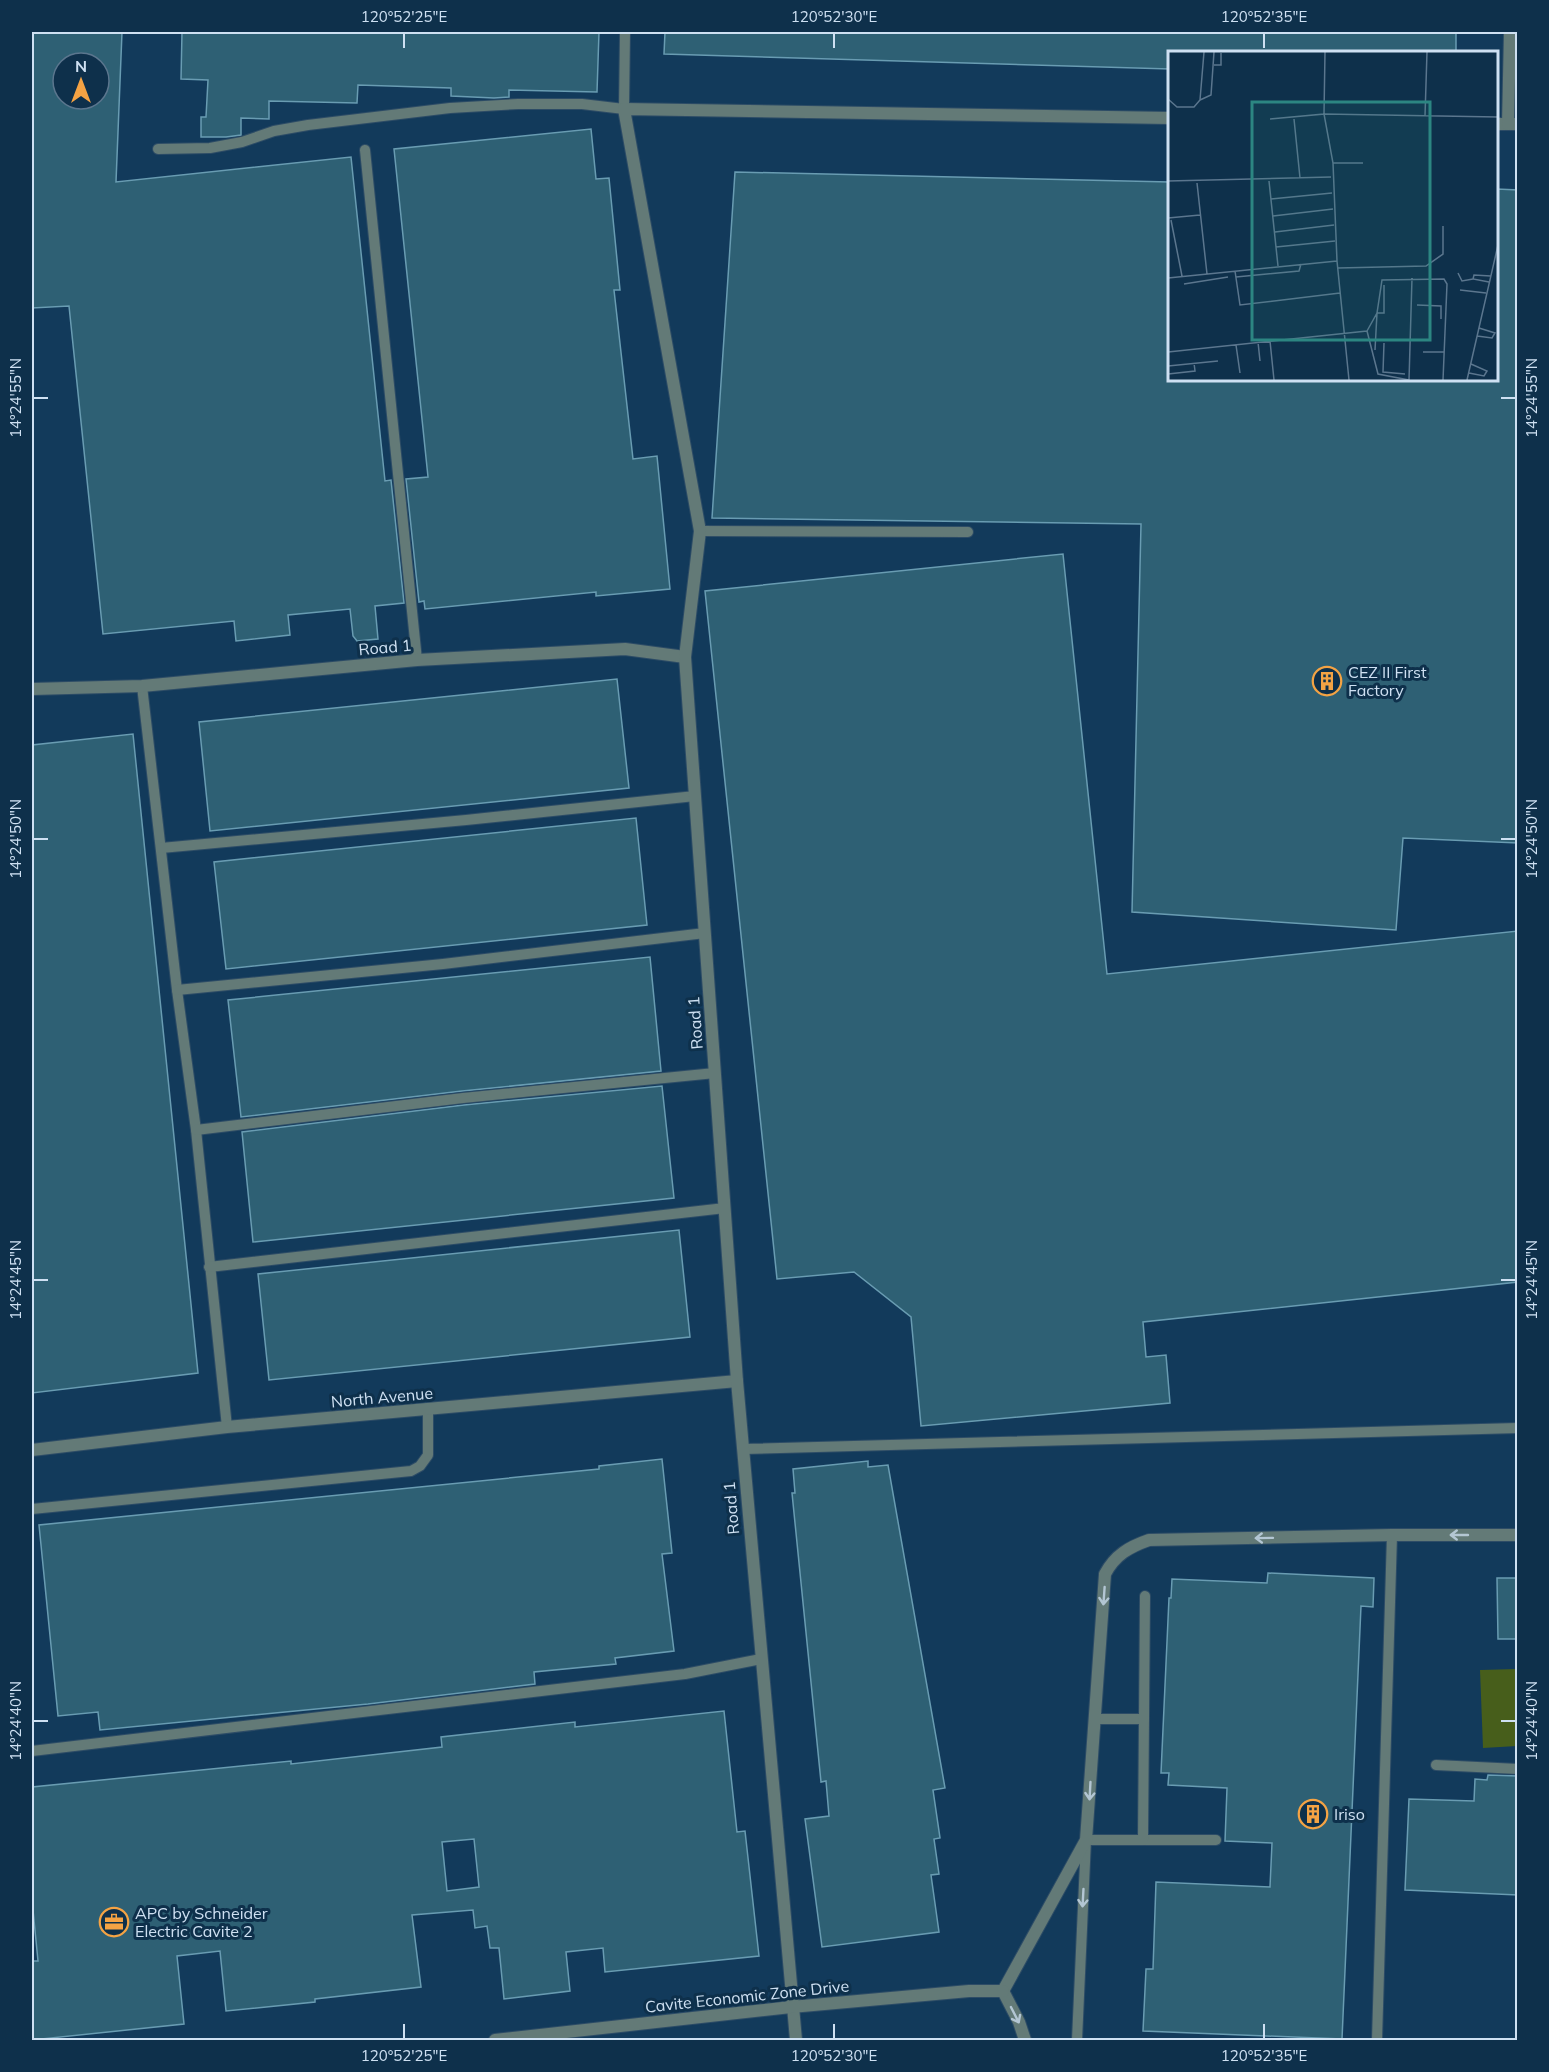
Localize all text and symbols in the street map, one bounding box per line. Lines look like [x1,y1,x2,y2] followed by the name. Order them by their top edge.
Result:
[361,7,447,26] text: 120°52'25"E
[791,7,877,26] text: 120°52'30"E
[1221,7,1307,26] text: 120°52'35"E
[51,51,111,111] north arrow
[1168,51,1498,381] inset map
[75,56,87,76] text: N
[6,358,25,438] text: 14°24'55"N
[1522,358,1541,438] text: 14°24'55"N
[358,635,412,659] street label: Road 1
[1348,662,1427,700] place label: CEZ II First Factory
[1311,665,1343,697] building icon: CEZ II First Factory
[6,799,25,879] text: 14°24'50"N
[1522,799,1541,879] text: 14°24'50"N
[683,996,707,1050] street label: Road 1
[6,1240,25,1320] text: 14°24'45"N
[1522,1240,1541,1320] text: 14°24'45"N
[330,1383,434,1411] street label: North Avenue
[719,1481,743,1535] street label: Road 1
[1450,1529,1470,1541] one-way arrow
[1255,1532,1275,1543] one-way arrow
[1098,1586,1109,1606] one-way arrow
[6,1681,25,1761] text: 14°24'40"N
[1522,1681,1541,1761] text: 14°24'40"N
[1085,1780,1096,1800] one-way arrow
[1297,1798,1329,1830] building icon: Iriso
[1334,1804,1365,1824] place label: Iriso
[1078,1888,1089,1908] one-way arrow
[135,1903,268,1941] place label: APC by Schneider Electric Cavite 2
[98,1906,130,1938] office icon: APC by Schneider Electric Cavite 2
[644,1975,850,2017] street label: Cavite Economic Zone Drive
[1010,2006,1022,2024] one-way arrow
[361,2046,447,2065] text: 120°52'25"E
[791,2046,877,2065] text: 120°52'30"E
[1221,2046,1307,2065] text: 120°52'35"E

